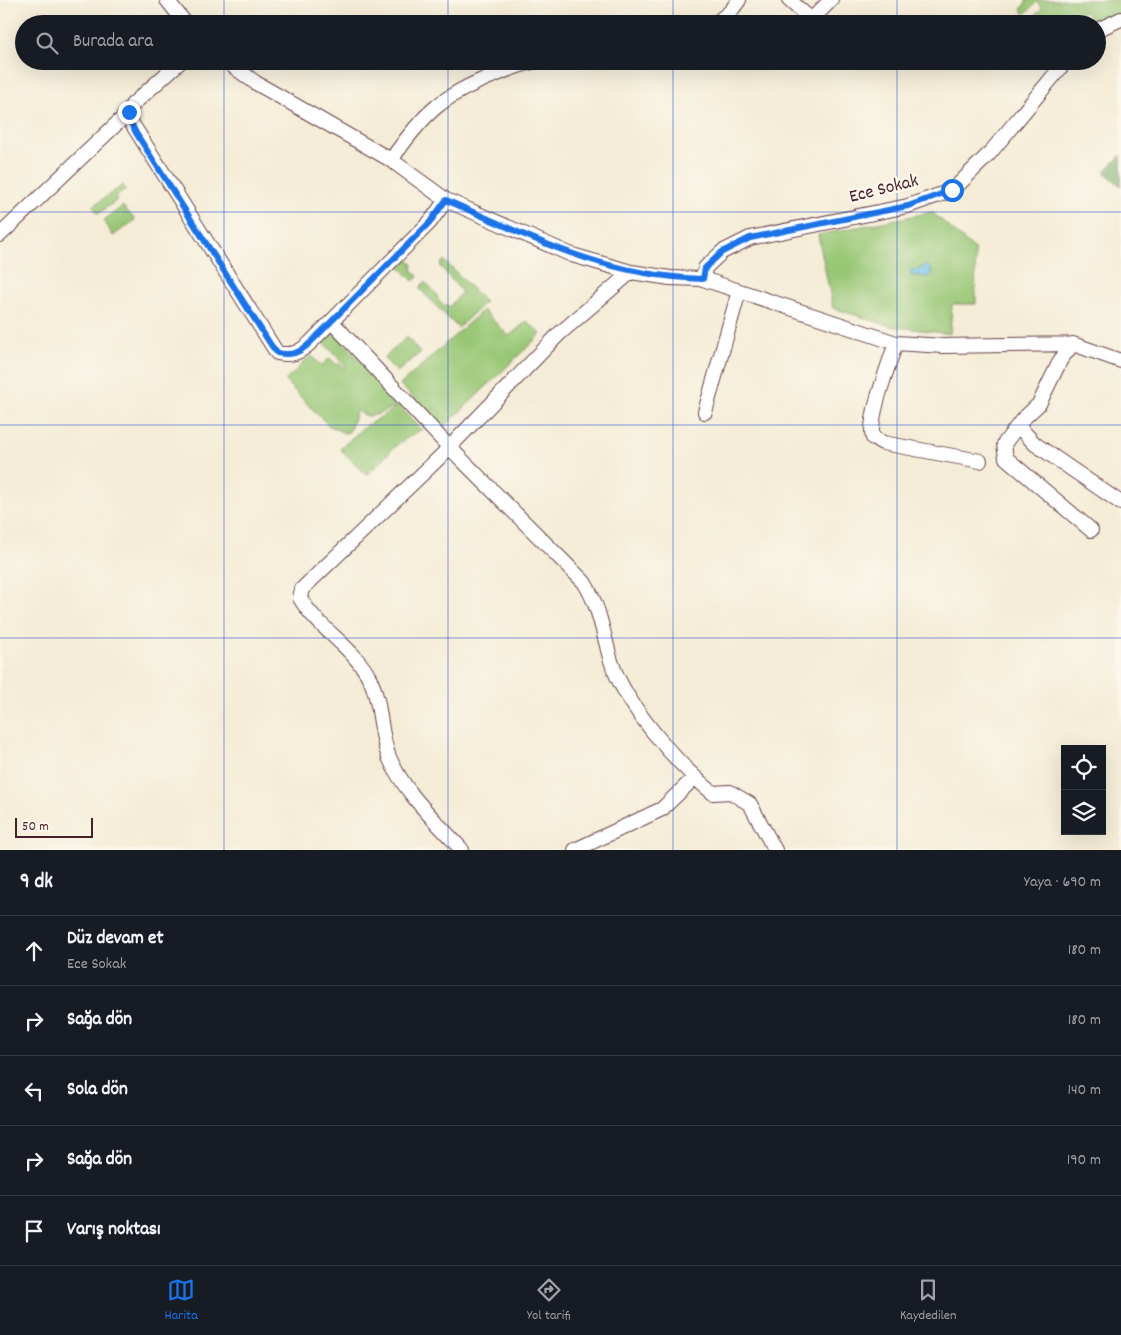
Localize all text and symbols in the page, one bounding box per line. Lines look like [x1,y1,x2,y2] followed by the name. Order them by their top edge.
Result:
[15,15,1106,70] search box
[33,29,61,57] icon: search
[73,29,153,56] text: Burada ara
[118,101,141,124] route end
[847,168,922,212] street label: Ece Sokak
[941,179,964,202] route start
[1061,745,1106,835] map controls
[1061,745,1106,790] button: locate
[1061,790,1106,835] button: layers
[15,815,92,838] scale bar
[22,817,49,837] text: 50 m
[20,868,53,898] text: 9 dk
[1024,871,1101,894] text: Yaya · 690 m
[67,926,163,953] text: Düz devam et
[20,937,48,965] icon: ahead
[1068,939,1101,962] text: 180 m
[67,953,126,976] text: Ece Sokak
[20,1007,48,1035] icon: right
[67,1007,132,1034] text: Sağa dön
[1068,1009,1101,1032] text: 180 m
[20,1077,48,1105] icon: left
[67,1077,128,1104] text: Sola dön
[1067,1079,1101,1102] text: 140 m
[20,1147,48,1175] icon: right
[67,1147,132,1174] text: Sağa dön
[1067,1149,1101,1172] text: 190 m
[20,1217,48,1245] icon: arrive
[67,1217,161,1244] text: Varış noktası
[165,1276,198,1326] tab: Harita
[527,1276,571,1326] tab: Yol tarifi
[900,1276,956,1326] tab: Kaydedilen

